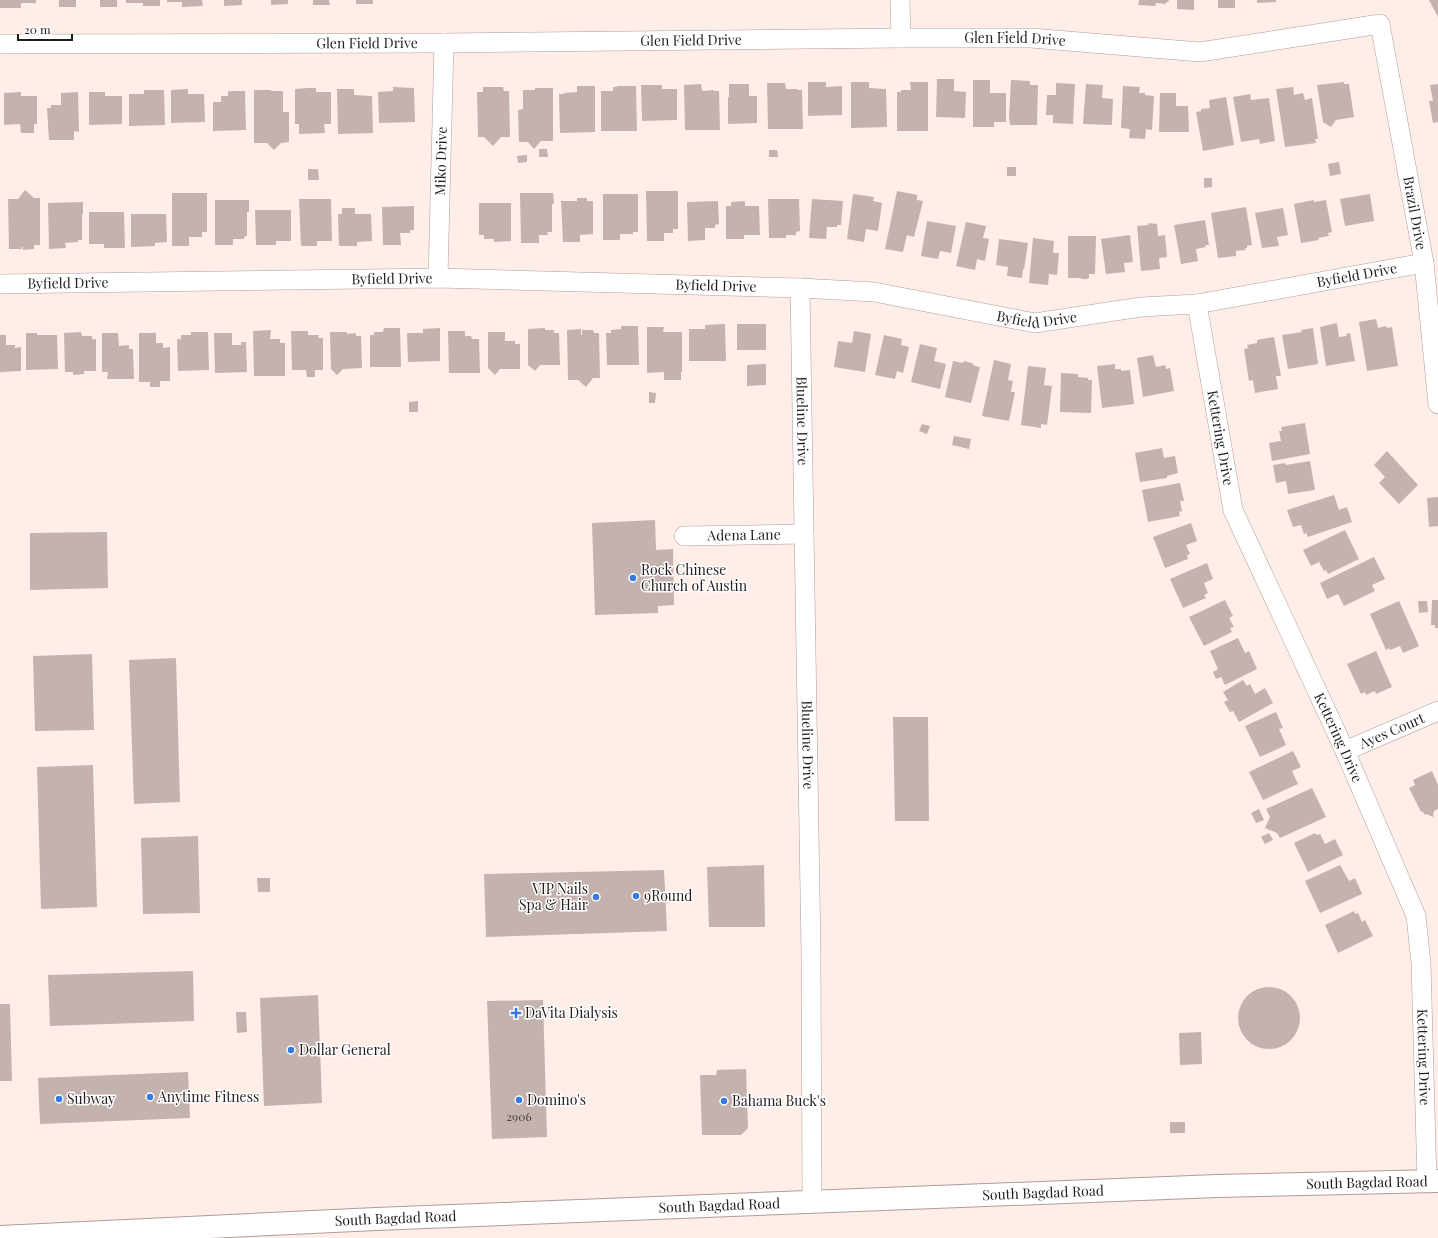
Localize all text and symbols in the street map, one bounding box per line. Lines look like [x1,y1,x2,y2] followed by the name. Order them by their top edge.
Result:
[18,16,72,42] scale bar
[24,21,51,37] text: 20 m
[964,28,1066,50] street label: Glen Field Drive
[640,30,742,50] street label: Glen Field Drive
[316,33,418,52] street label: Glen Field Drive
[430,126,451,196] street label: Miko Drive
[1399,175,1431,251] street label: Brazil Drive
[1315,258,1398,291] street label: Byfield Drive
[351,268,433,288] street label: Byfield Drive
[27,273,109,293] street label: Byfield Drive
[675,275,757,296] street label: Byfield Drive
[995,306,1078,332] street label: Byfield Drive
[792,376,813,466] street label: Blueline Drive
[1203,389,1239,487] street label: Kettering Drive
[706,524,781,545] street label: Adena Lane
[641,560,748,595] place label: Rock Chinese Church of Austin
[628,573,638,583] marker: Rock Chinese Church of Austin
[1310,690,1367,785] street label: Kettering Drive
[798,700,818,790] street label: Blueline Drive
[1355,708,1428,753] street label: Ayes Court
[519,879,589,914] place label: VIP Nails Spa & Hair
[644,886,693,905] place label: 9Round
[631,891,641,901] marker: 9Round
[591,892,601,902] marker: VIP Nails Spa & Hair
[525,1003,618,1022] place label: DaVita Dialysis
[510,1007,522,1019] marker: DaVita Dialysis
[1413,1009,1435,1106] street label: Kettering Drive
[299,1040,391,1059] place label: Dollar General
[286,1045,296,1055] marker: Dollar General
[157,1087,259,1106] place label: Anytime Fitness
[67,1089,115,1108] place label: Subway
[527,1090,586,1109] place label: Domino's
[732,1091,826,1110] place label: Bahama Buck's
[145,1092,155,1102] marker: Anytime Fitness
[54,1094,64,1104] marker: Subway
[514,1095,524,1105] marker: Domino's
[719,1096,729,1106] marker: Bahama Buck's
[506,1108,532,1124] house number: 2906
[1306,1171,1428,1193] street label: South Bagdad Road
[982,1180,1104,1204] street label: South Bagdad Road
[658,1193,780,1217] street label: South Bagdad Road
[334,1206,457,1230] street label: South Bagdad Road

